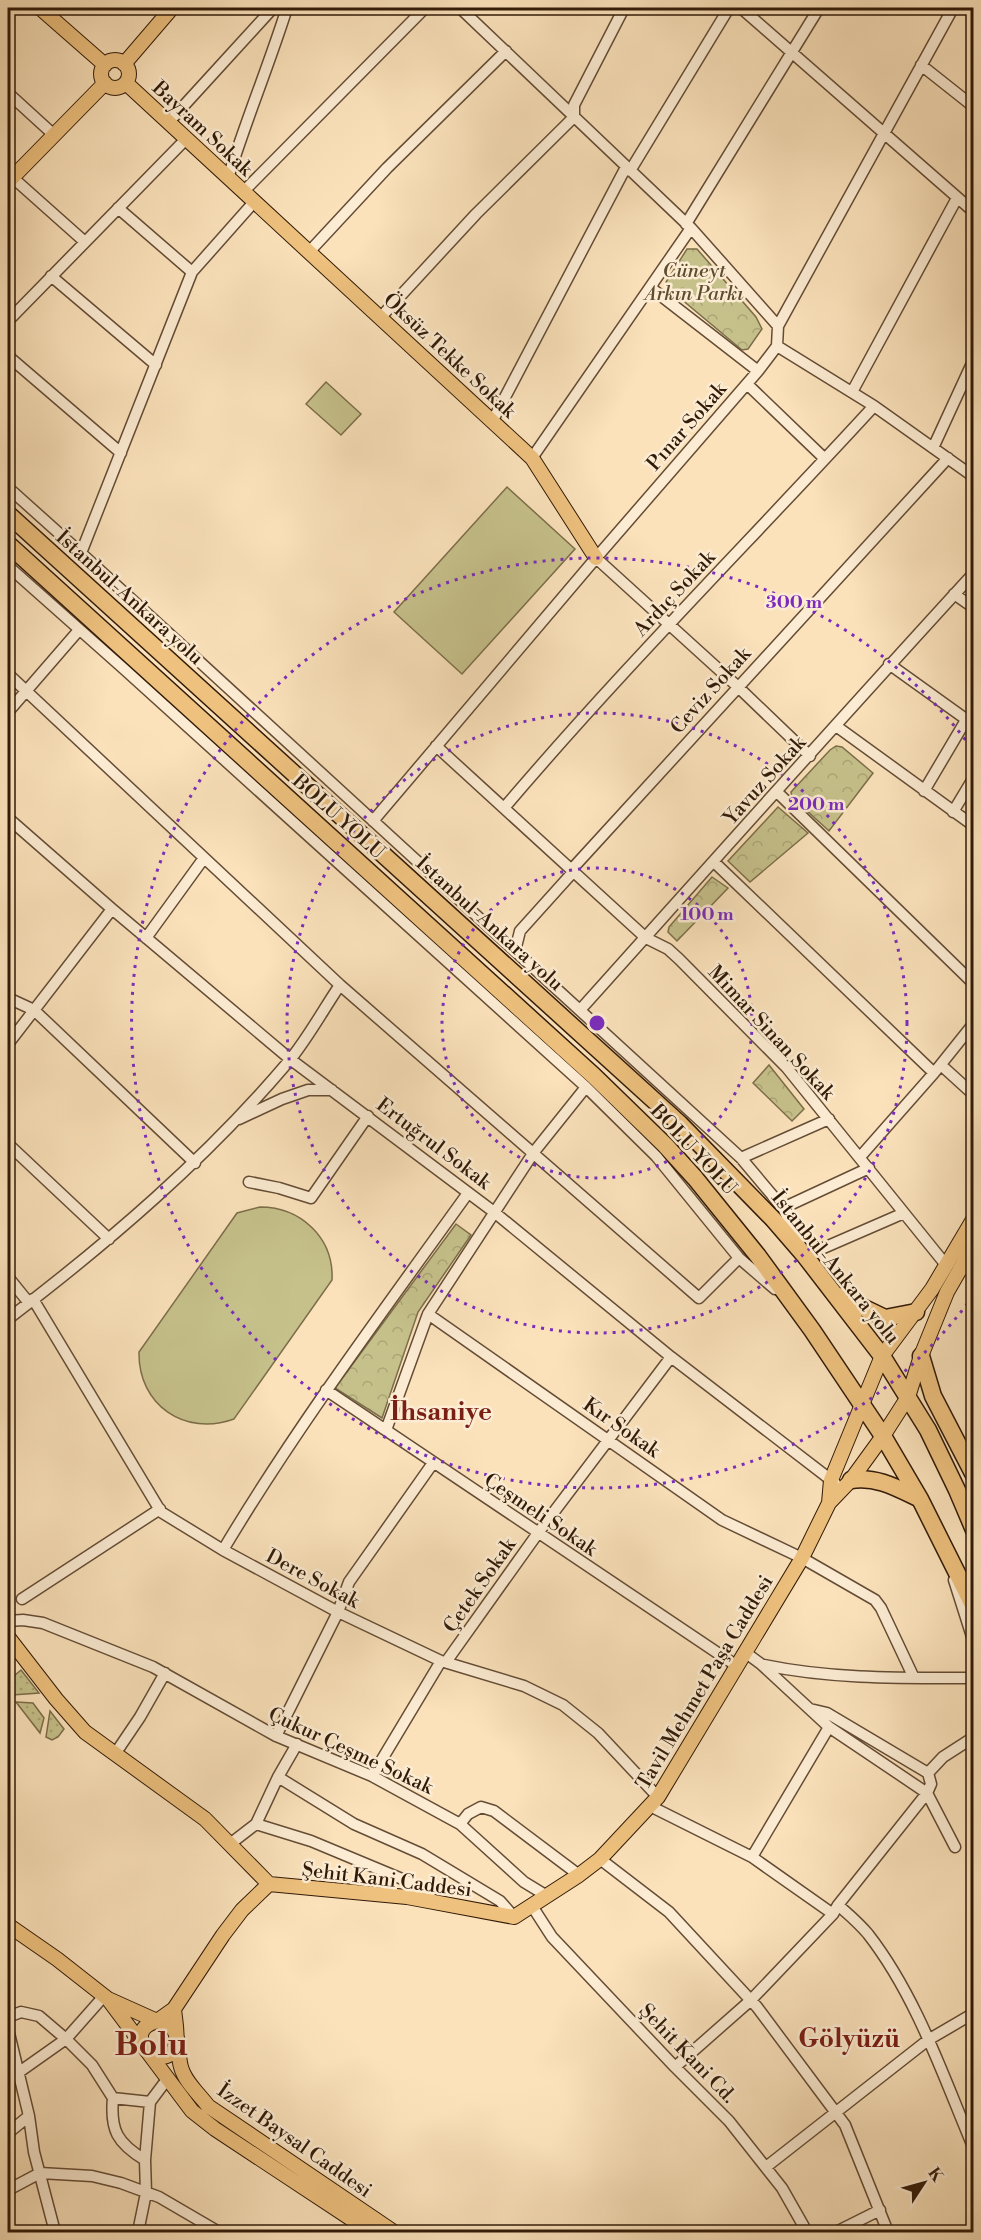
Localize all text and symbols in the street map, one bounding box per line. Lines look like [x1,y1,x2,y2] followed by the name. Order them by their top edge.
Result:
[146,75,259,183] street label: Bayram Sokak
[642,259,744,307] park label: Cüneyt Arkın Parkı
[377,287,522,425] street label: Öksüz Tekke Sokak
[642,376,733,476] street label: Pınar Sokak
[50,525,209,671] street label: İstanbul-Ankara yolu
[628,545,722,643] street label: Ardıç Sokak
[766,591,823,614] text: 300 m
[666,641,758,740] street label: Ceviz Sokak
[718,730,813,832] street label: Yavuz Sokak
[286,768,390,865] street label: BOLU YOLU
[788,793,845,816] text: 200 m
[410,851,569,997] street label: İstanbul-Ankara yolu
[680,903,734,926] text: 100 m
[702,960,841,1107] street label: Mimar Sinan Sokak
[587,1013,607,1033] centre of rings
[371,1093,497,1196] street label: Ertuğrul Sokak
[644,1098,742,1201] street label: BOLU YOLU
[765,1186,905,1350] street label: İstanbul-Ankara yolu
[578,1393,666,1465] street label: Kır Sokak
[390,1394,492,1428] district label: İhsaniye
[479,1468,603,1563] street label: Çeşmeli Sokak
[439,1532,523,1638] street label: Çetek Sokak
[261,1544,365,1615] street label: Dere Sokak
[631,1571,779,1795] street label: Tavil Mehmet Paşa Caddesi
[264,1702,438,1801] street label: Çukur Çeşme Sokak
[300,1858,474,1903] street label: Şehit Kani Caddesi
[633,1999,741,2109] street label: Şehit Kani Cd.
[798,2023,900,2055] district label: Gölyüzü
[114,2025,188,2065] district label: Bolu
[212,2078,377,2204] street label: İzzet Baysal Caddesi
[894,2153,954,2213] north arrow
[923,2164,948,2187] text: K

